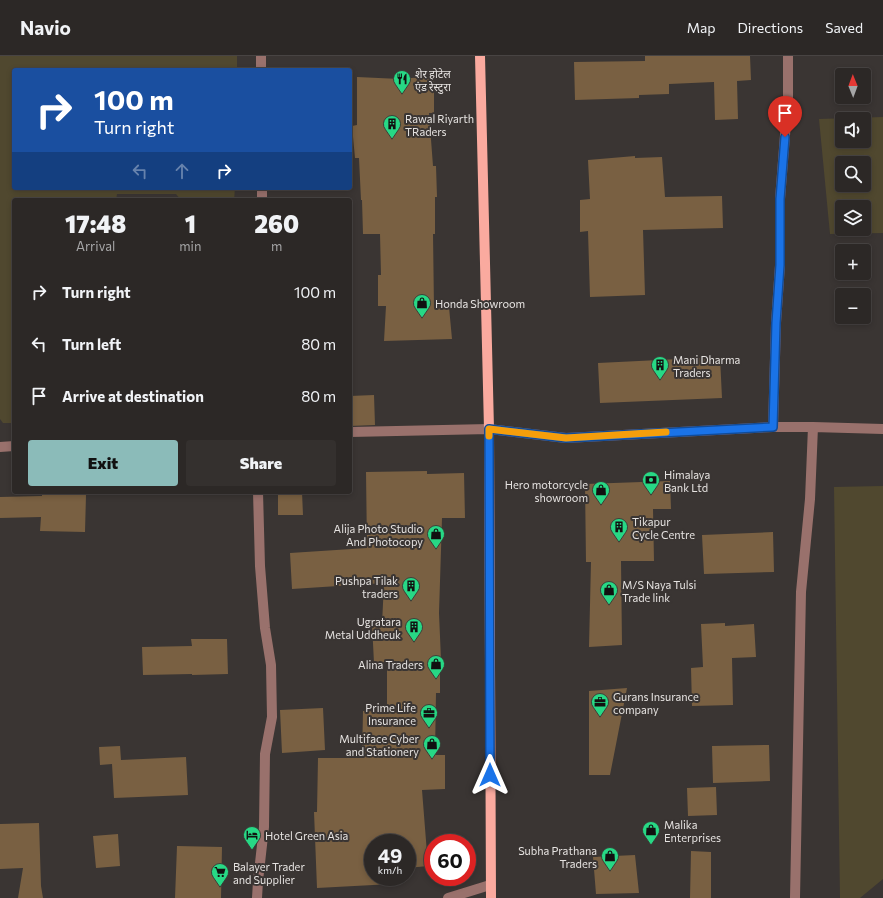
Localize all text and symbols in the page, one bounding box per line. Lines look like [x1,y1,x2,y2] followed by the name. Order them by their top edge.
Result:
[20,16,71,39] text: Navio
[687,19,716,36] text: Map
[738,19,803,36] text: Directions
[825,19,863,36] text: Saved
[415,67,451,94] place label: शेर होटेल एंड रेस्टुरा
[835,68,871,104] north arrow
[835,68,871,324] map controls
[392,69,412,94] restaurant icon: शेर होटेल एंड रेस्टुरा
[94,82,174,116] text: 100 m
[28,84,80,136] icon: right
[768,96,802,137] pin
[774,102,796,124] icon: arrive
[405,112,474,138] place label: Rawal Riyarth TRaders
[835,112,871,148] button: sound
[382,114,402,139] building icon: Rawal Riyarth TRaders
[94,116,174,138] text: Turn right
[835,156,871,192] button: search
[129,160,151,182] icon: left
[171,160,193,182] icon: ahead
[213,160,235,182] icon: right
[835,200,871,236] button: layers
[65,209,126,238] text: 17:48
[185,209,196,238] text: 1
[254,209,299,238] text: 260
[76,238,115,254] text: Arrival
[179,238,201,254] text: min
[271,238,282,254] text: m
[835,244,871,280] button: +
[28,281,50,303] icon: right
[62,283,131,301] text: Turn right
[294,283,336,301] text: 100 m
[835,288,871,324] button: −
[412,293,432,318] shop icon: Honda Showroom
[435,297,525,310] place label: Honda Showroom
[28,333,50,355] icon: left
[62,335,121,353] text: Turn left
[301,335,336,353] text: 80 m
[673,353,740,379] place label: Mani Dharma Traders
[650,355,670,380] building icon: Mani Dharma Traders
[28,385,50,407] icon: arrive
[62,387,204,405] text: Arrive at destination
[301,387,336,405] text: 80 m
[28,440,178,486] button: Exit
[186,440,336,486] button: Share
[664,468,710,494] place label: Himalaya Bank Ltd
[641,470,661,495] bank icon: Himalaya Bank Ltd
[505,478,588,504] place label: Hero motorcycle showroom
[591,480,611,505] shop icon: Hero motorcycle showroom
[632,515,695,541] place label: Tikapur Cycle Centre
[609,517,629,542] building icon: Tikapur Cycle Centre
[334,522,423,548] place label: Alija Photo Studio And Photocopy
[426,524,446,549] shop icon: Alija Photo Studio And Photocopy
[335,574,398,600] place label: Pushpa Tilak traders
[401,576,421,601] building icon: Pushpa Tilak traders
[622,578,696,604] place label: M/S Naya Tulsi Trade link
[599,580,619,605] shop icon: M/S Naya Tulsi Trade link
[325,615,401,641] place label: Ugratara Metal Uddheuk
[404,617,424,642] building icon: Ugratara Metal Uddheuk
[426,654,446,679] shop icon: Alina Traders
[358,658,423,671] place label: Alina Traders
[613,690,699,716] place label: Gurans Insurance company
[590,692,610,717] office icon: Gurans Insurance company
[365,701,416,727] place label: Prime Life Insurance
[419,703,439,728] office icon: Prime Life Insurance
[339,732,420,758] place label: Multiface Cyber and Stationery
[422,734,442,759] shop icon: Multiface Cyber and Stationery
[469,754,511,796] position arrow
[664,818,721,844] place label: Malika Enterprises
[641,820,661,845] shop icon: Malika Enterprises
[242,825,262,850] hotel icon: Hotel Green Asia
[265,829,348,842] place label: Hotel Green Asia
[424,834,476,886] speed limit sign: 60
[378,843,402,867] text: 49
[518,844,597,870] place label: Subha Prathana Traders
[600,846,620,871] shop icon: Subha Prathana Traders
[233,860,305,886] place label: Balayer Trader and Supplier
[210,862,230,887] supermarket icon: Balayer Trader and Supplier
[378,864,402,876] text: km/h

